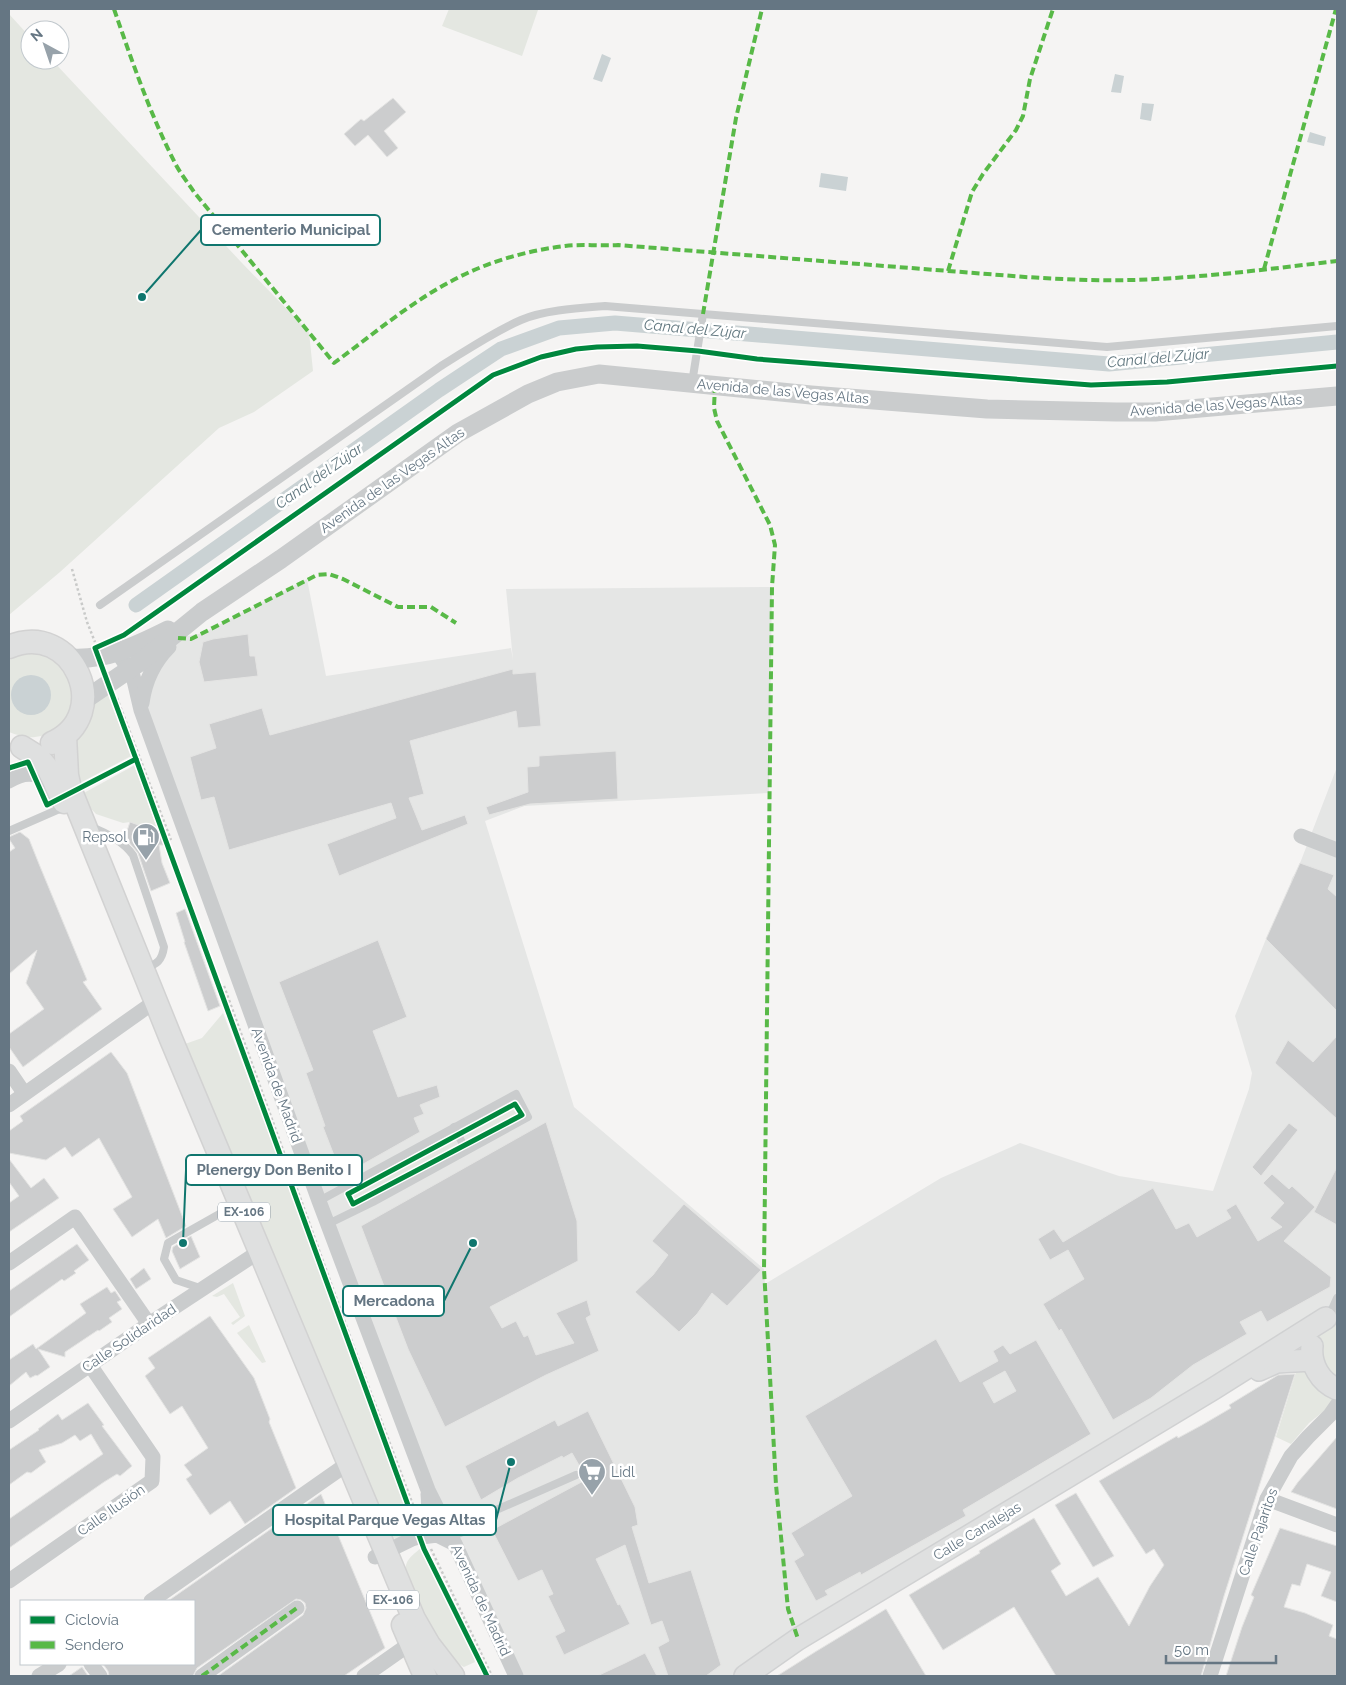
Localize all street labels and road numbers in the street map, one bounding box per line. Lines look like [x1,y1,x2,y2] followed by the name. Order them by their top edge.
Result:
[696,376,870,407] street label: Avenida de las Vegas Altas
[1129,391,1303,419] street label: Avenida de las Vegas Altas
[317,424,467,536] street label: Avenida de las Vegas Altas
[249,1025,305,1145] street label: Avenida de Madrid
[218,1202,270,1222] road number: EX-106
[79,1301,179,1375] street label: Calle Solidaridad
[74,1481,148,1539] street label: Calle Ilusión
[1236,1486,1281,1578] street label: Calle Pajaritos
[930,1498,1024,1563] street label: Calle Canalejas
[448,1542,514,1658] street label: Avenida de Madrid
[367,1590,419,1610] road number: EX-106

